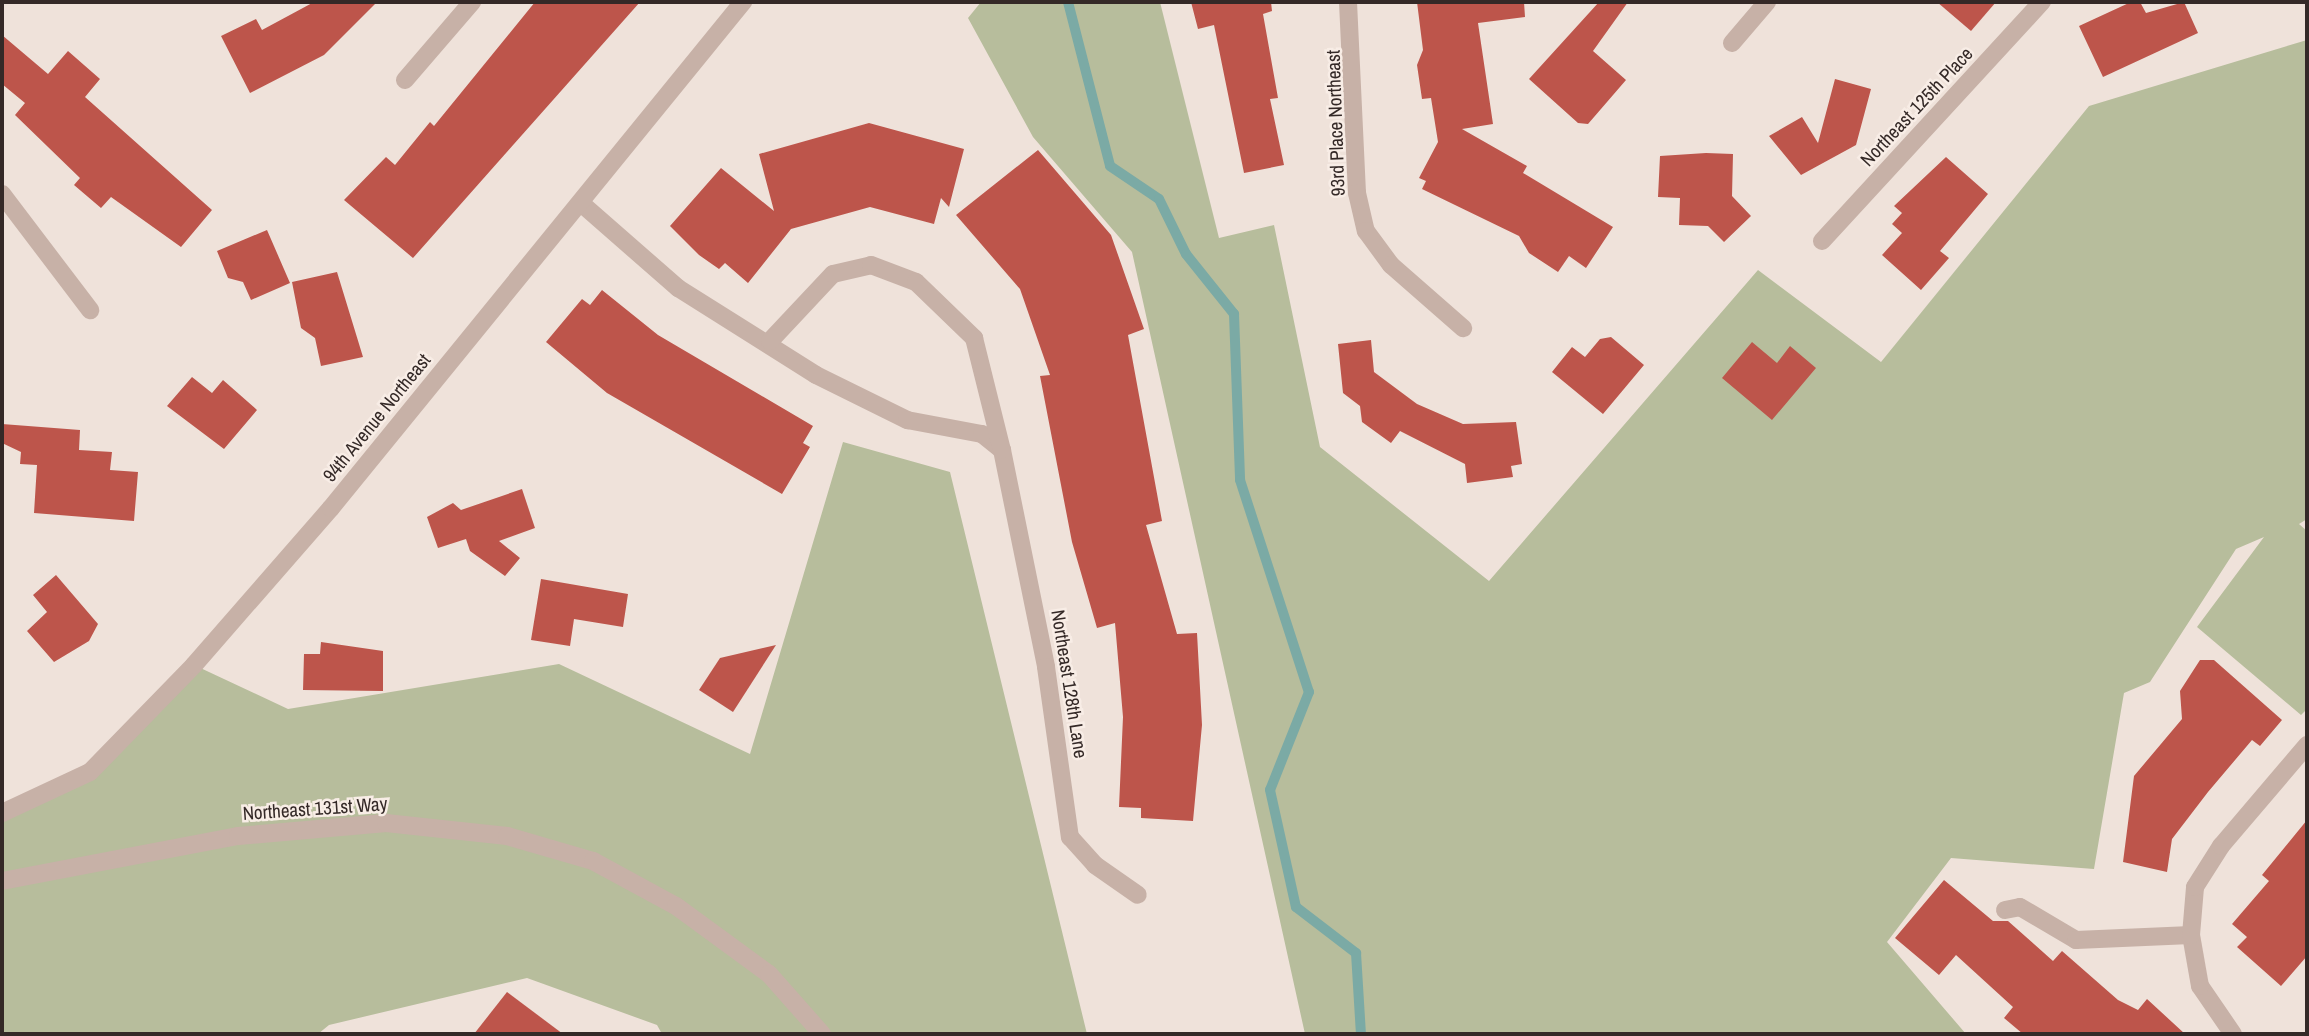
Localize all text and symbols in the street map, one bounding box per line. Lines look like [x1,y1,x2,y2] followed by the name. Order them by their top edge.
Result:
[1856,43,1978,171] street label: Northeast 125th Place
[1322,49,1350,197] street label: 93rd Place Northeast
[318,349,436,487] street label: 94th Avenue Northeast
[1046,608,1092,760] street label: Northeast 128th Lane
[242,793,388,825] street label: Northeast 131st Way

